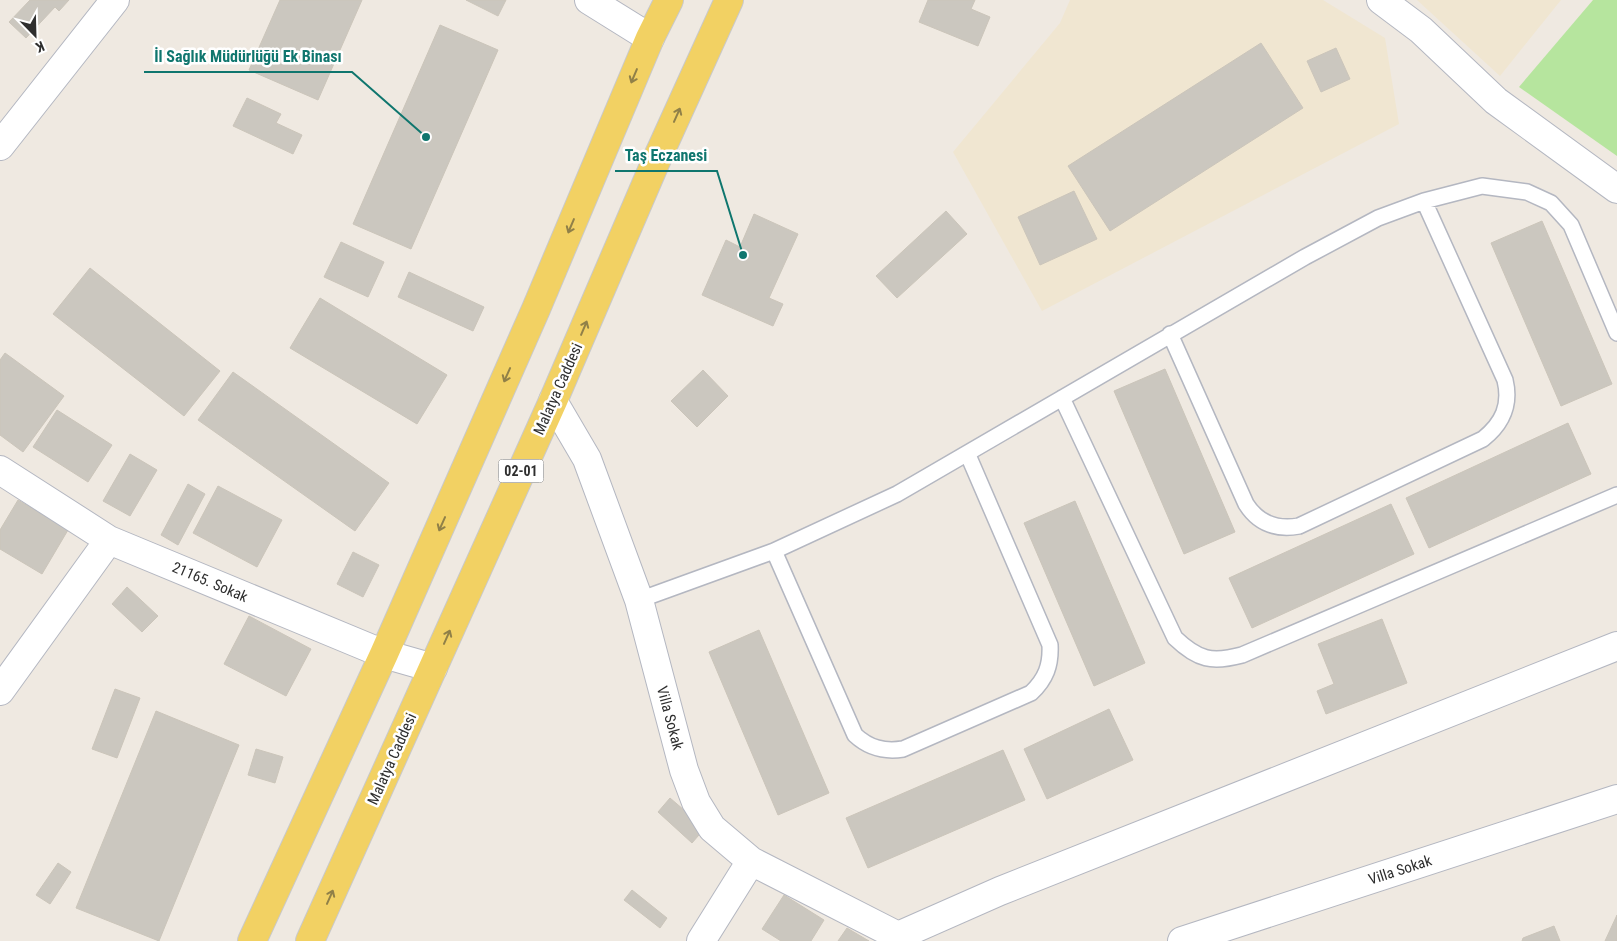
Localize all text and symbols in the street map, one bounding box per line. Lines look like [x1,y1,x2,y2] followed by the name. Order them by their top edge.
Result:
[10,10,60,60] north arrow
[33,38,47,56] text: K
[144,41,352,72] callout: İl Sağlık Müdürlüğü Ek Binası
[154,47,342,66] text: İl Sağlık Müdürlüğü Ek Binası
[629,68,638,83] one-way arrow
[672,108,682,123] one-way arrow
[615,140,717,171] callout: Taş Eczanesi
[625,146,707,165] text: Taş Eczanesi
[566,218,576,233] one-way arrow
[580,321,590,336] one-way arrow
[530,340,586,438] street label: Malatya Caddesi
[502,367,512,382] one-way arrow
[498,460,544,482] road number: 02-01
[436,516,446,531] one-way arrow
[169,558,251,606] street label: 21165. Sokak
[443,630,453,645] one-way arrow
[653,684,687,752] street label: Villa Sokak
[364,710,420,808] street label: Malatya Caddesi
[1366,851,1434,889] street label: Villa Sokak
[326,890,336,905] one-way arrow

